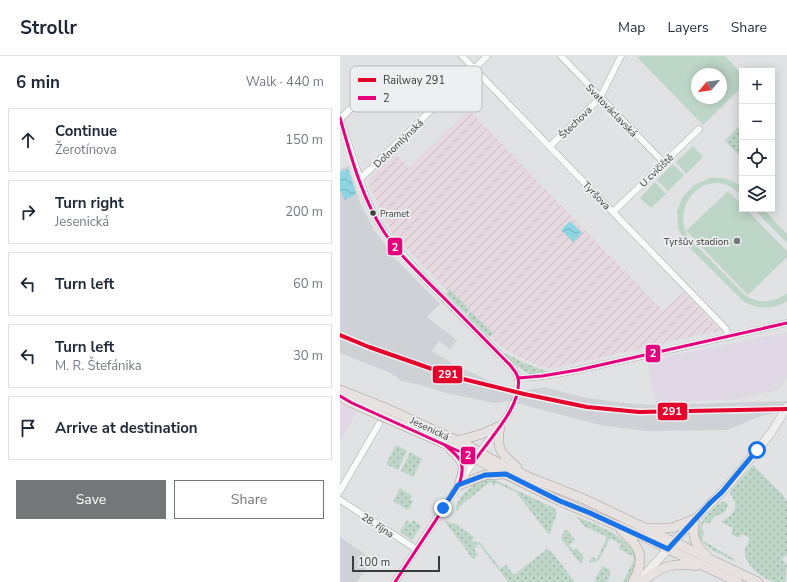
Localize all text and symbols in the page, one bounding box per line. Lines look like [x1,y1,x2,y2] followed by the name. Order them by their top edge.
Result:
[20,15,77,41] text: Strollr
[618,18,645,37] text: Map
[667,18,709,37] text: Layers
[731,18,767,37] text: Share
[350,66,482,112] legend
[691,68,727,104] north arrow
[739,68,775,212] map controls
[739,68,775,104] button: +
[16,71,60,94] text: 6 min
[246,73,324,91] text: Walk · 440 m
[383,73,445,88] text: Railway 291
[582,81,640,140] street label: Svatováclavská
[383,91,390,106] text: 2
[556,103,595,142] street label: Štechova
[739,104,775,140] button: −
[371,116,427,171] street label: Dolnomlýnská
[55,121,117,141] text: Continue
[17,129,39,151] icon: ahead
[285,131,323,149] text: 150 m
[739,140,775,176] button: locate
[55,141,117,159] text: Žerotínova
[637,151,677,191] street label: U cvičiště
[739,176,775,212] button: layers
[579,178,613,213] street label: Tyršova
[55,193,124,213] text: Turn right
[17,201,39,223] icon: right
[285,203,323,221] text: 200 m
[368,208,378,218] marker: Pramet
[380,208,410,220] place label: Pramet
[55,213,109,231] text: Jesenická
[664,235,729,249] place label: Tyršův stadion
[732,236,742,246] marker: Tyršův stadion
[387,237,403,256] line badge: 2
[392,240,399,255] text: 2
[17,273,39,295] icon: left
[55,274,114,294] text: Turn left
[293,275,323,293] text: 60 m
[55,337,114,357] text: Turn left
[645,344,661,363] line badge: 2
[17,345,39,367] icon: left
[650,346,657,361] text: 2
[293,347,323,365] text: 30 m
[55,357,142,375] text: M. R. Štefánika
[432,365,463,384] line badge: 291
[438,367,458,382] text: 291
[657,402,688,421] line badge: 291
[662,404,682,419] text: 291
[407,413,451,444] street label: Jesenická
[17,417,39,439] icon: arrive
[55,418,198,438] text: Arrive at destination
[748,441,766,459] route start
[460,446,476,465] line badge: 2
[465,448,472,463] text: 2
[16,480,166,519] button: Save
[174,480,324,519] button: Share
[434,499,452,517] route end
[359,510,396,542] street label: 28. října
[352,554,440,573] scale bar
[358,555,390,570] text: 100 m

